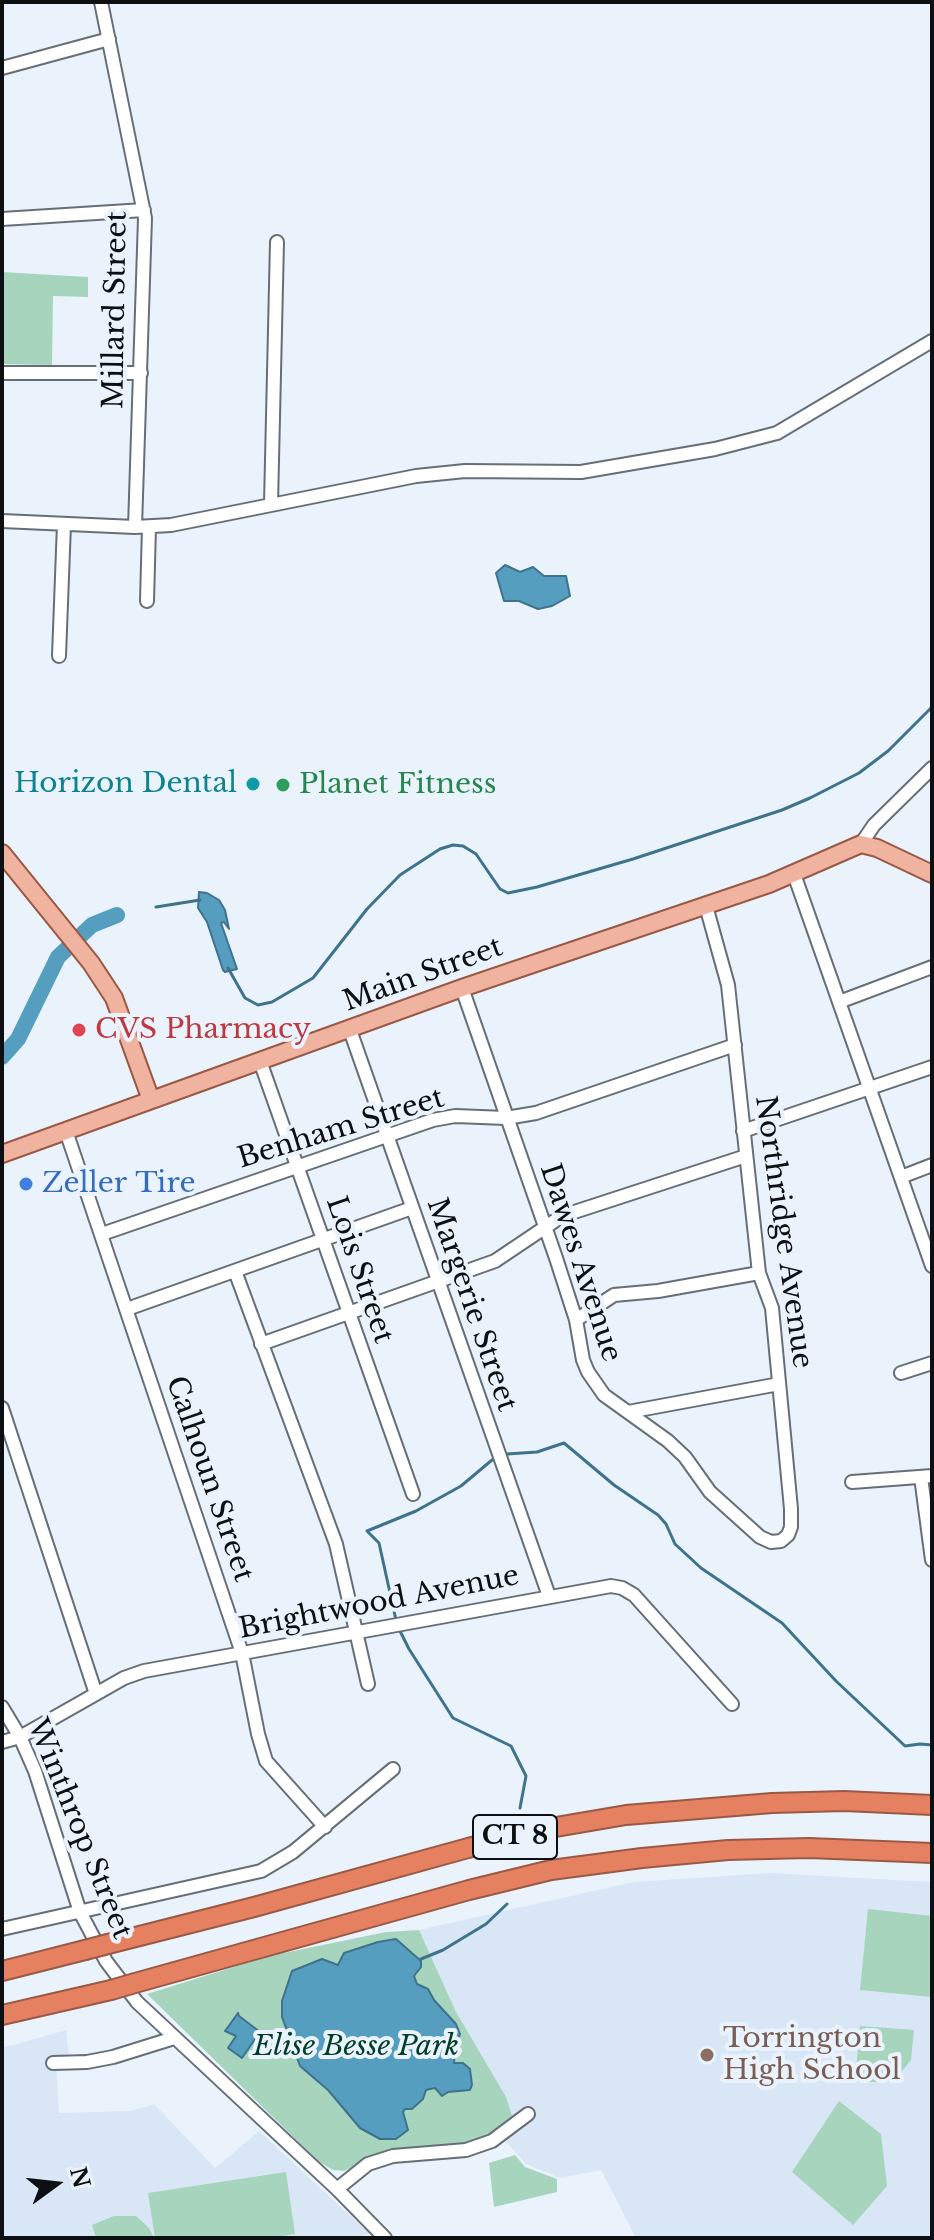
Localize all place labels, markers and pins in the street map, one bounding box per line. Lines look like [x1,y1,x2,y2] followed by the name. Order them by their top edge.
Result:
[14,767,237,801] place label: Horizon Dental
[299,768,496,802] place label: Planet Fitness
[244,775,262,793] marker: Horizon Dental
[274,776,292,794] marker: Planet Fitness
[95,1013,311,1047] place label: CVS Pharmacy
[70,1021,88,1039] marker: CVS Pharmacy
[42,1167,195,1201] place label: Zeller Tire
[17,1175,35,1193] marker: Zeller Tire
[723,2022,901,2088] place label: Torrington High School
[698,2046,716,2064] marker: Torrington High School

